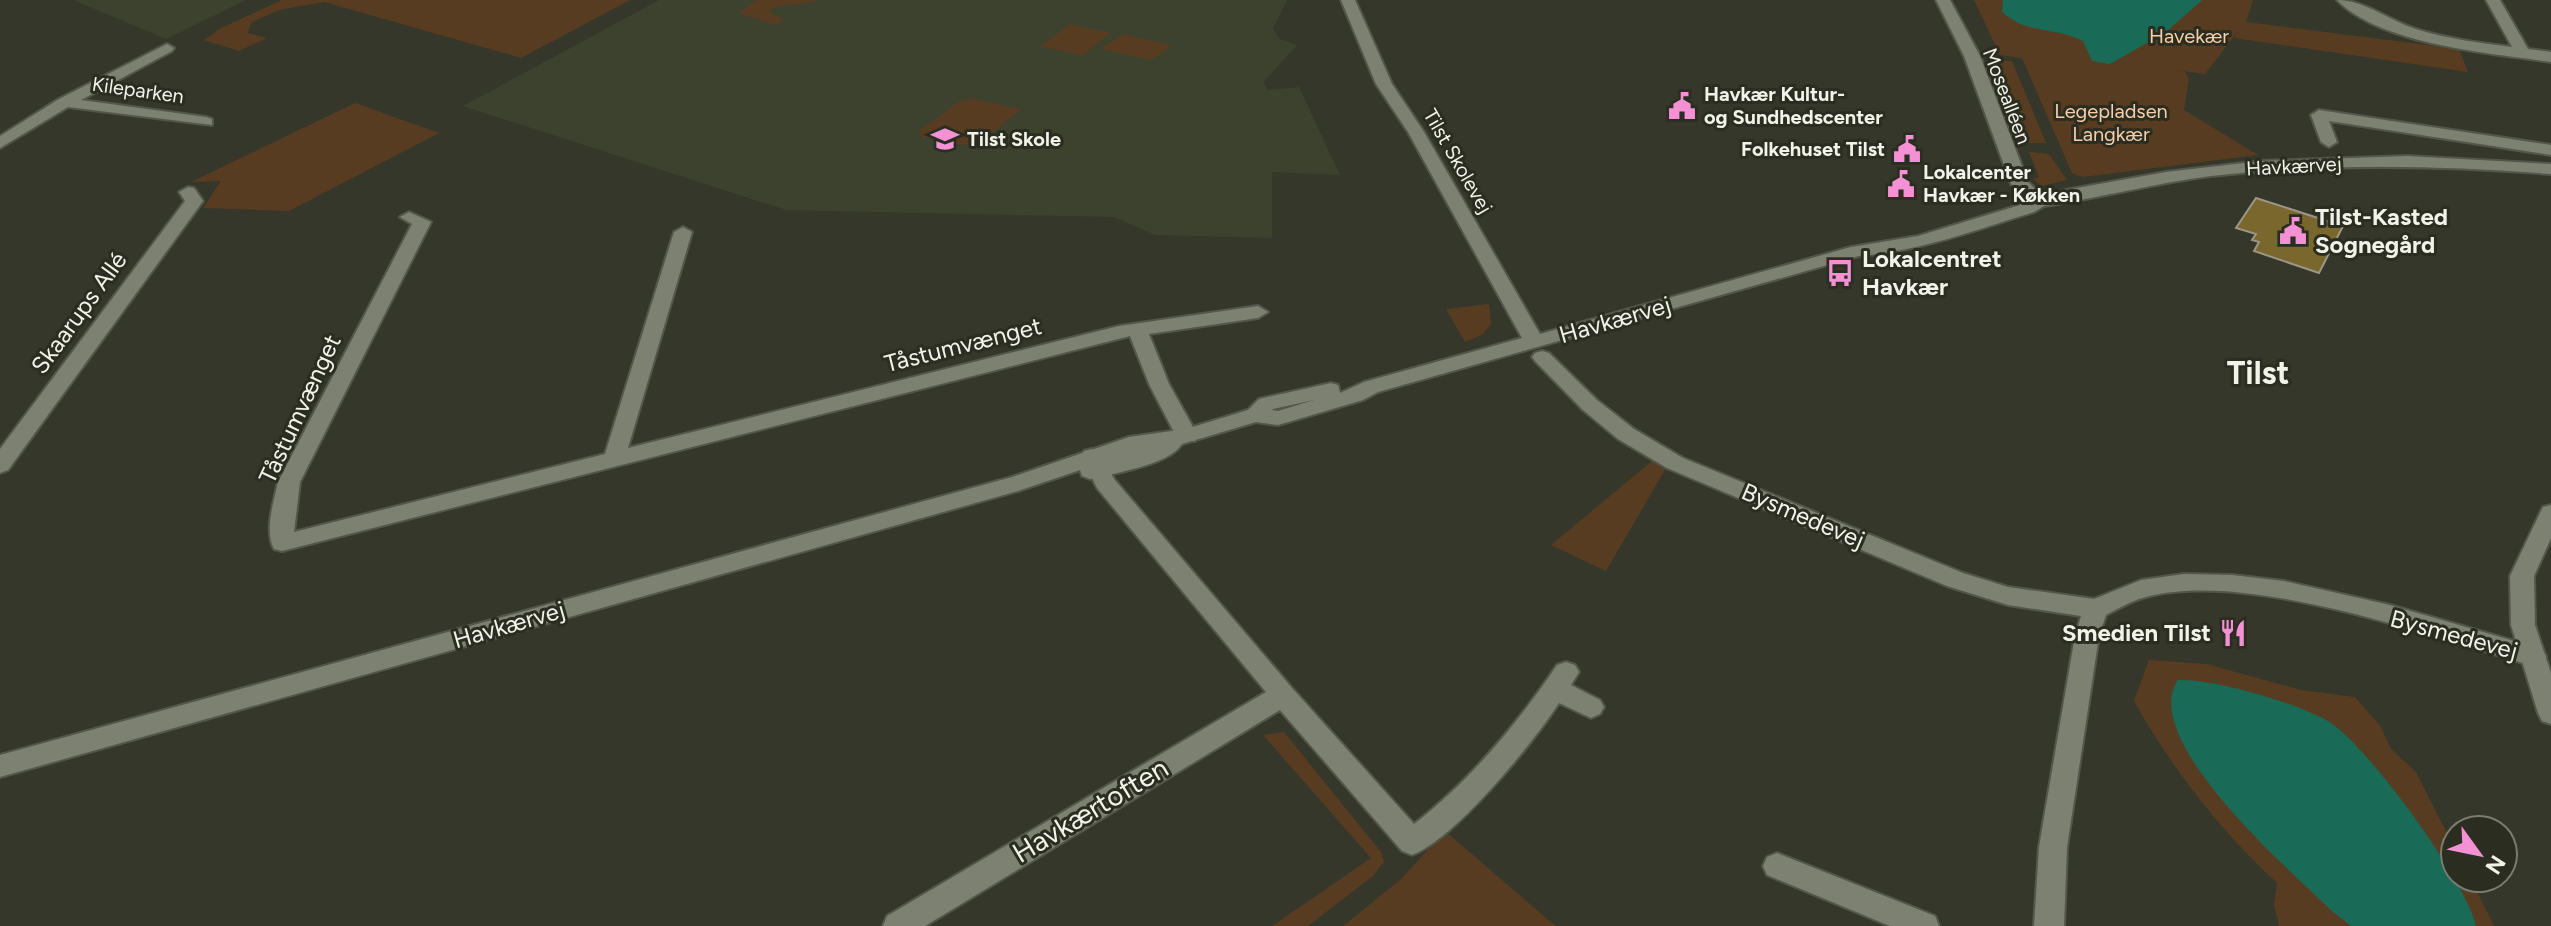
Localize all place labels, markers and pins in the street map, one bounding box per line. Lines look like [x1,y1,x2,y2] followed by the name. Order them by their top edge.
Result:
[1704,82,1883,129] place label: Havkær Kultur- og Sundhedscenter
[1667,91,1697,121] public building icon: Havkær Kultur- og Sundhedscenter
[930,124,960,154] school or university icon: Tilst Skole
[967,127,1061,151] place label: Tilst Skole
[1892,134,1922,164] public building icon: Folkehuset Tilst
[1741,137,1885,161] place label: Folkehuset Tilst
[1923,160,2080,207] place label: Lokalcenter Havkær - Køkken
[1886,169,1916,199] public building icon: Lokalcenter Havkær - Køkken
[2315,202,2448,259] place label: Tilst-Kasted Sognegård
[2278,216,2308,246] public building icon: Tilst-Kasted Sognegård
[1862,244,2002,301] place label: Lokalcentret Havkær
[1825,258,1855,288] bus stop icon: Lokalcentret Havkær
[2062,618,2211,647] place label: Smedien Tilst
[2218,618,2248,648] restaurant icon: Smedien Tilst

